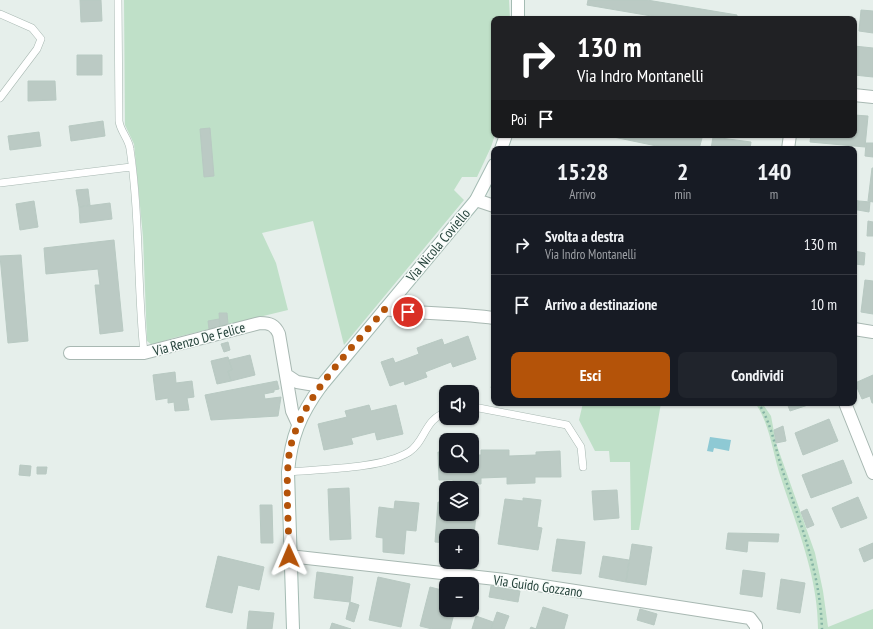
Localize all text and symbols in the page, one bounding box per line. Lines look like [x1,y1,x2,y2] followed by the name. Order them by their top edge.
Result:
[577,28,641,65] text: 130 m
[511,32,563,84] icon: right
[577,64,704,87] text: Via Indro Montanelli
[535,108,557,130] icon: arrive
[511,110,527,129] text: Poi
[557,156,609,187] text: 15:28
[677,156,688,187] text: 2
[757,156,791,187] text: 140
[569,186,596,203] text: Arrivo
[674,186,691,203] text: min
[770,186,778,203] text: m
[402,205,474,286] street label: Via Nicola Coviello
[545,227,624,246] text: Svolta a destra
[511,234,533,256] icon: right
[804,235,837,254] text: 130 m
[545,246,636,263] text: Via Indro Montanelli
[511,294,533,316] icon: arrive
[391,295,425,329] pin
[545,295,658,314] text: Arrivo a destinazione
[811,295,837,314] text: 10 m
[397,301,419,323] icon: arrive
[150,318,247,360] street label: Via Renzo De Felice
[511,352,670,398] button: Esci
[678,352,837,398] button: Condividi
[439,385,479,617] map controls
[439,385,479,425] button: sound
[439,433,479,473] button: search
[439,481,479,521] button: layers
[439,529,479,569] button: +
[268,535,310,577] position arrow
[491,571,584,601] street label: Via Guido Gozzano
[439,577,479,617] button: −

